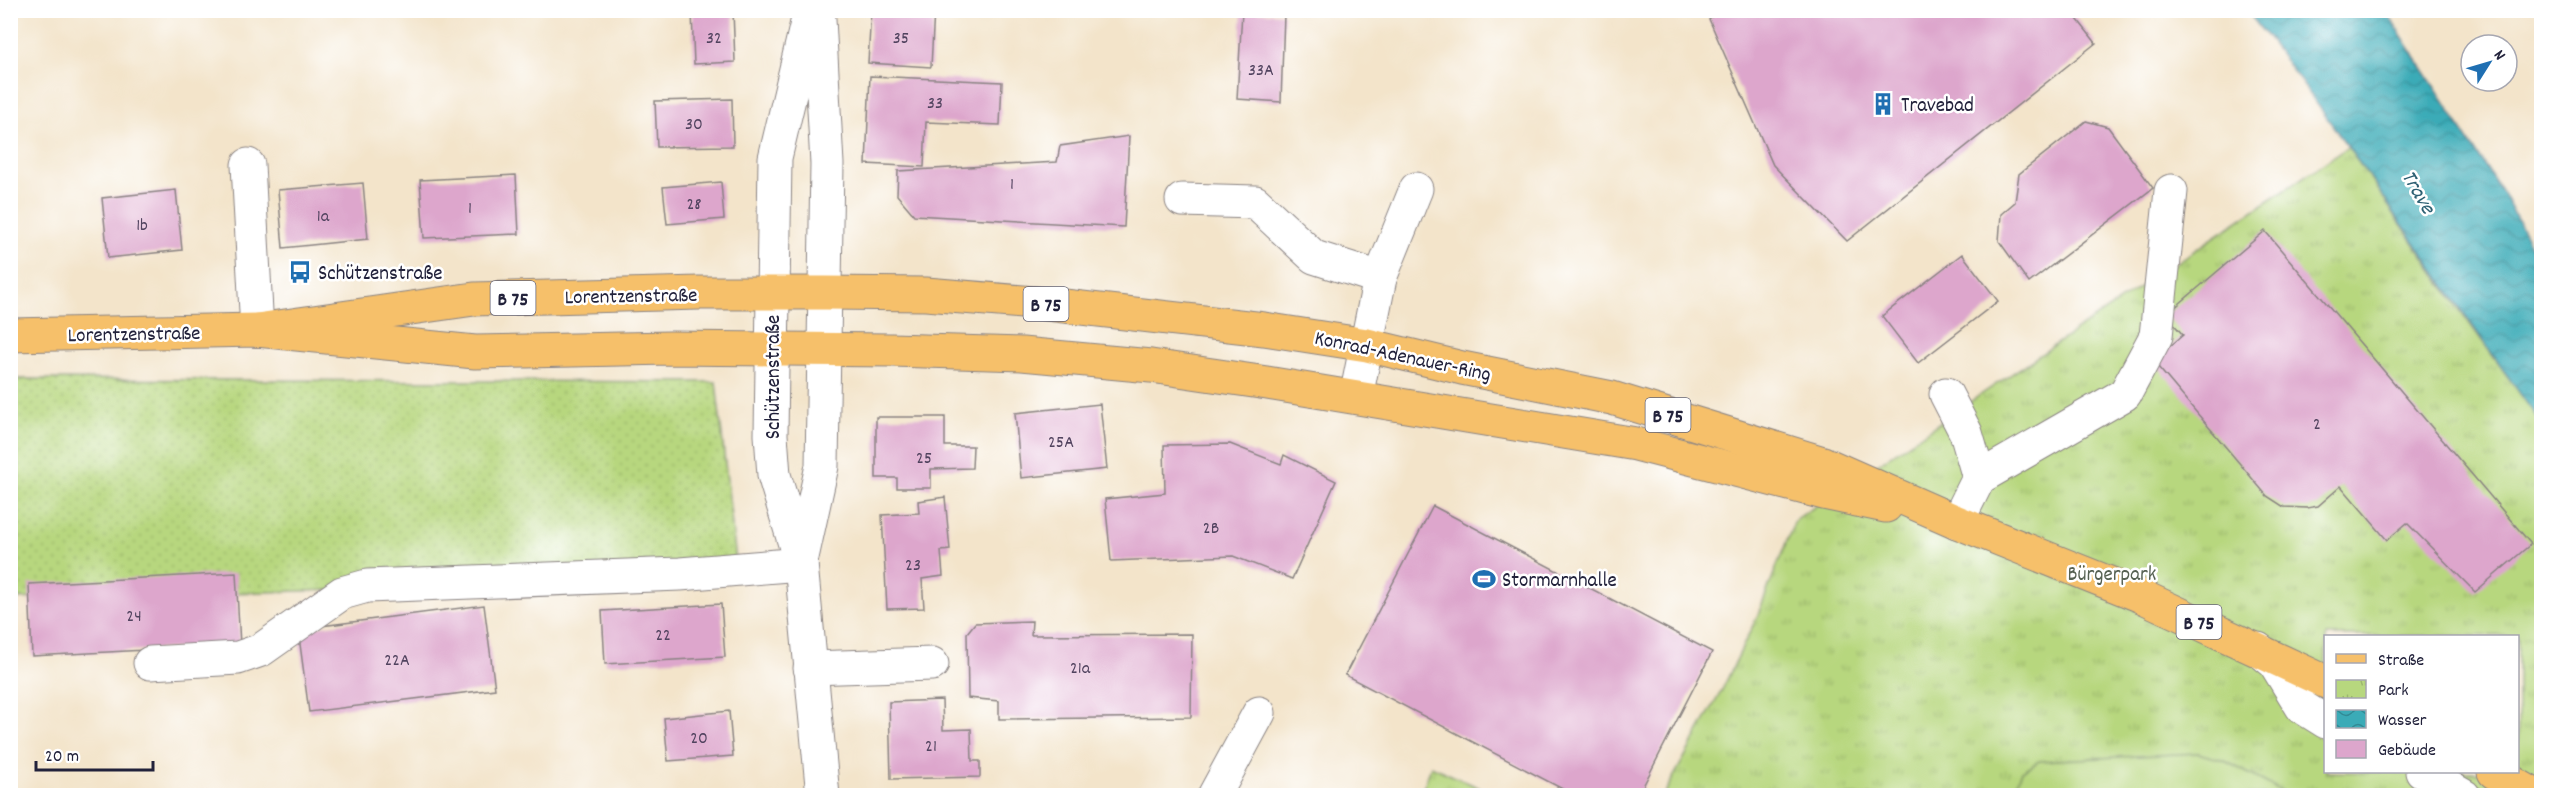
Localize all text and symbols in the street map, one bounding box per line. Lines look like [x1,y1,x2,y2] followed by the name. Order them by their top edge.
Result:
[706,27,722,52] house number: 32
[893,27,909,52] house number: 35
[2459,33,2519,93] north arrow
[2487,45,2511,66] text: N
[1248,59,1274,84] house number: 33A
[1870,91,1896,117] building icon: Travebad
[927,92,943,117] house number: 33
[1901,92,1974,122] place label: Travebad
[685,113,703,138] house number: 30
[2392,165,2443,222] water label: Trave
[1010,173,1014,198] house number: 1
[686,193,702,218] house number: 28
[468,197,472,222] house number: 1
[317,205,330,230] house number: 1a
[136,214,148,239] house number: 1b
[287,259,313,285] bus stop icon: Schützenstraße
[318,260,443,290] place label: Schützenstraße
[490,281,536,315] road number: B 75
[564,282,698,314] street label: Lorentzenstraße
[1024,287,1068,321] road number: B 75
[760,315,790,439] street label: Schützenstraße
[67,320,201,352] street label: Lorentzenstraße
[1311,325,1493,391] street label: Konrad-Adenauer-Ring
[1646,398,1690,432] road number: B 75
[2313,413,2321,438] house number: 2
[1048,431,1074,456] house number: 25A
[916,447,932,472] house number: 25
[1203,517,1219,542] house number: 2B
[905,554,921,579] house number: 23
[2068,561,2156,591] park label: Bürgerpark
[1471,566,1497,592] sports icon: Stormarnhalle
[1502,567,1617,597] place label: Stormarnhalle
[126,605,142,630] house number: 24
[2176,605,2222,639] road number: B 75
[655,624,671,649] house number: 22
[2324,635,2519,773] legend
[384,649,410,674] house number: 22A
[2378,649,2424,674] text: Straße
[1070,657,1091,682] house number: 21a
[2378,679,2409,704] text: Park
[2378,709,2427,734] text: Wasser
[690,727,708,752] house number: 20
[36,734,153,772] scale bar
[925,735,937,760] house number: 21
[2378,739,2436,764] text: Gebäude
[45,745,79,770] text: 20 m

